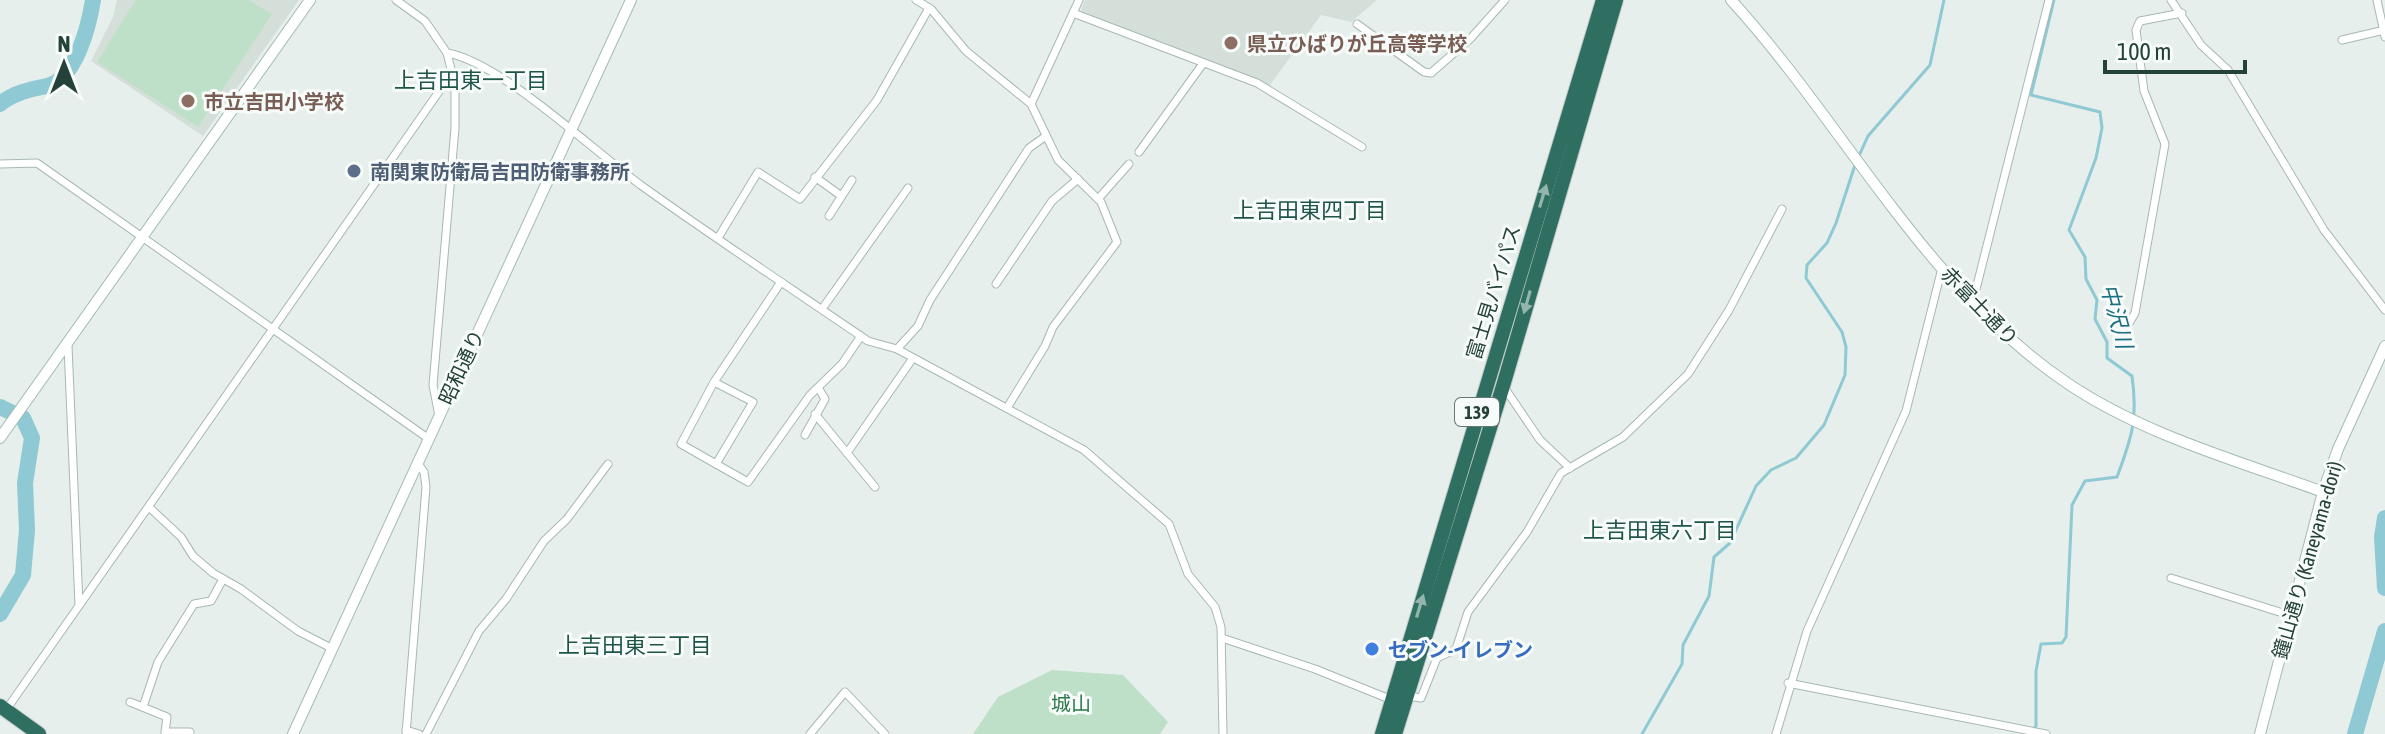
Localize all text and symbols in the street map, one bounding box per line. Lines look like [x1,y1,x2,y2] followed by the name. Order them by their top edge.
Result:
[24,24,104,104] north arrow
[2105,24,2245,74] scale bar
[58,31,70,57] text: N
[1247,32,1467,55] place label: 県立ひばりが丘高等学校
[1222,34,1240,52] marker: 県立ひばりが丘高等学校
[2117,38,2171,65] text: 100 m
[394,67,548,93] district label: 上吉田東一丁目
[204,90,344,113] place label: 市立吉田小学校
[179,92,197,110] marker: 市立吉田小学校
[370,160,630,183] place label: 南関東防衛局吉田防衛事務所
[345,162,363,180] marker: 南関東防衛局吉田防衛事務所
[1537,183,1550,207] one-way arrow
[1233,197,1387,223] district label: 上吉田東四丁目
[1462,222,1524,362] street label: 富士見バイパス
[1937,262,2023,350] street label: 赤富士通り
[2096,281,2139,353] water label: 中沢川
[1520,291,1533,315] one-way arrow
[434,326,488,408] street label: 昭和通り
[1455,398,1499,426] road number: 139
[2268,458,2346,662] street label: 鐘山通り (Kaneyama-dori)
[1583,517,1737,543] district label: 上吉田東六丁目
[1414,593,1427,617] one-way arrow
[558,632,712,658] district label: 上吉田東三丁目
[1388,638,1533,661] place label: セブン-イレブン
[1363,640,1381,658] marker: セブン-イレブン
[1051,692,1091,715] park label: 城山

